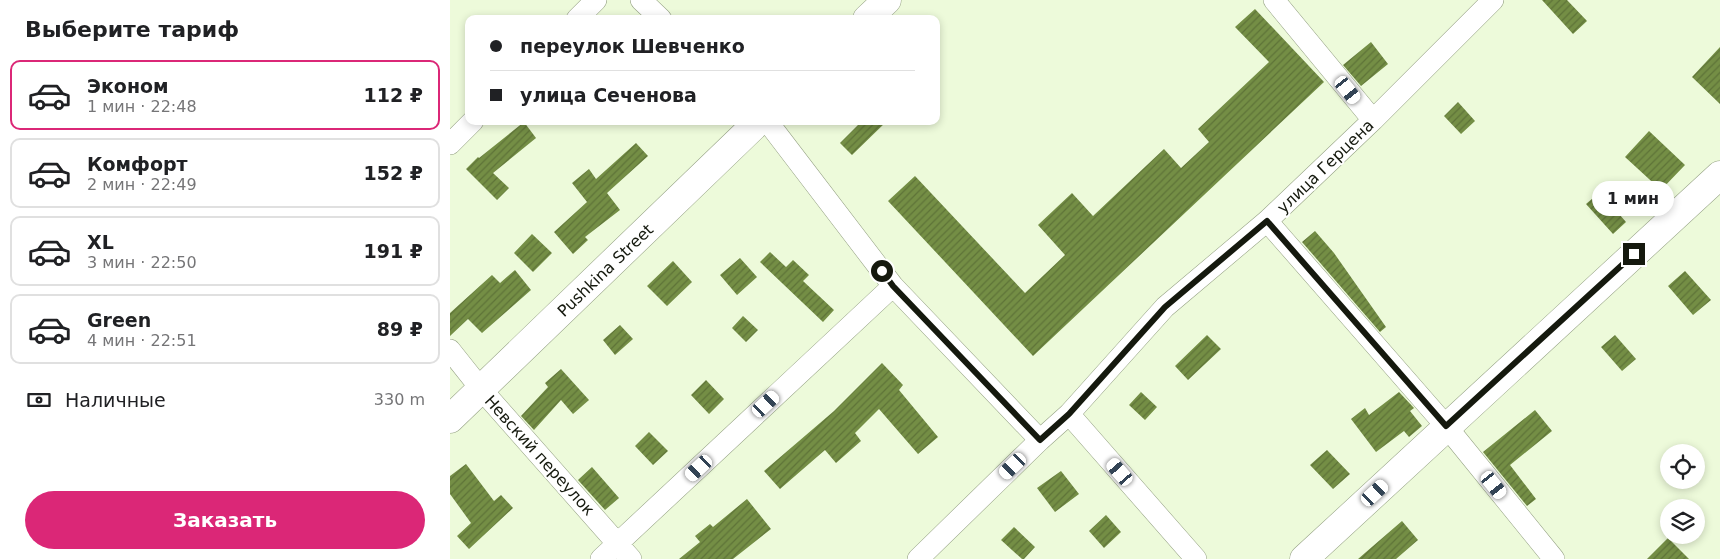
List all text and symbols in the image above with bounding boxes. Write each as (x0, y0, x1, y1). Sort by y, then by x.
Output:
text: Выберите тариф (25, 17, 239, 42)
text: переулок Шевченко (520, 35, 745, 57)
icon: car (27, 73, 72, 118)
car (1332, 74, 1363, 106)
text: Эконом (87, 75, 169, 97)
text: 112 ₽ (364, 84, 423, 106)
text: улица Сеченова (520, 84, 697, 106)
text: 1 мин · 22:48 (87, 97, 197, 116)
street label: улица Герцена (1273, 116, 1377, 217)
icon: car (27, 151, 72, 196)
text: Комфорт (87, 153, 188, 175)
text: 152 ₽ (364, 162, 423, 184)
text: 2 мин · 22:49 (87, 175, 197, 194)
callout: 1 мин (1593, 182, 1675, 216)
text: 1 мин (1607, 189, 1659, 208)
street label: Pushkina Street (554, 220, 657, 321)
icon: car (27, 229, 72, 274)
text: XL (87, 231, 114, 253)
text: 191 ₽ (364, 240, 423, 262)
route end (1623, 243, 1645, 265)
text: 3 мин · 22:50 (87, 253, 197, 272)
route start (871, 260, 893, 282)
icon: car (27, 307, 72, 352)
text: Green (87, 309, 151, 331)
text: 89 ₽ (377, 318, 423, 340)
text: 4 мин · 22:51 (87, 331, 197, 350)
icon: cash (25, 386, 53, 414)
car (749, 388, 782, 420)
text: Наличные (65, 389, 166, 411)
text: 330 m (374, 390, 425, 409)
street label: Невский переулок (481, 391, 599, 520)
map controls (1660, 444, 1705, 544)
button: locate (1660, 444, 1705, 489)
car (996, 450, 1029, 482)
car (682, 452, 715, 484)
car (1104, 456, 1135, 488)
car (1478, 469, 1509, 501)
car (1358, 477, 1391, 509)
button: Заказать (25, 491, 425, 549)
button: layers (1660, 499, 1705, 544)

